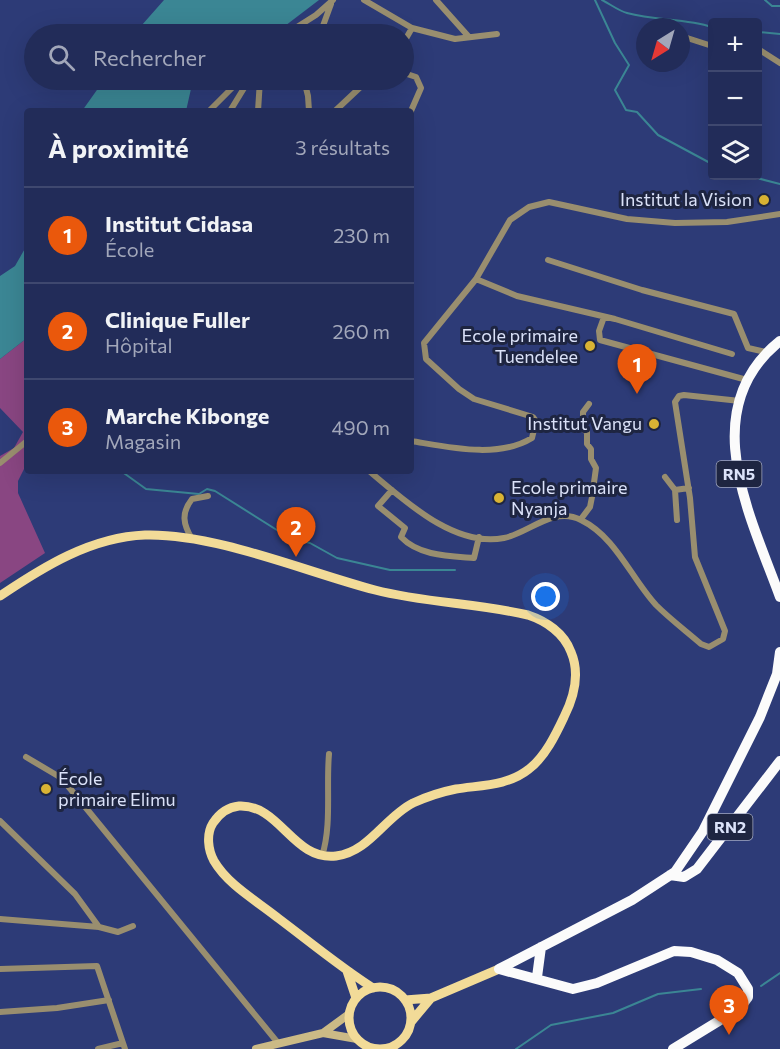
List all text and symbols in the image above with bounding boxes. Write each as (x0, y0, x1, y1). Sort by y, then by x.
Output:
north arrow (636, 18, 690, 72)
map controls (708, 18, 762, 180)
button: + (708, 18, 762, 72)
search box (24, 24, 414, 90)
icon: search (45, 41, 78, 74)
text: Rechercher (93, 44, 206, 71)
button: − (708, 72, 762, 126)
button: layers (708, 126, 762, 180)
text: À proximité (48, 132, 189, 163)
text: 3 résultats (295, 135, 390, 159)
place label: Institut la Vision (620, 188, 752, 210)
marker: Institut la Vision (757, 193, 771, 207)
text: Institut Cidasa (105, 210, 253, 237)
text: 1 (63, 223, 72, 247)
text: 230 m (333, 223, 390, 247)
text: École (105, 237, 154, 261)
text: Clinique Fuller (105, 306, 250, 333)
text: 2 (62, 319, 73, 343)
text: 260 m (332, 319, 390, 343)
place label: Ecole primaire Tuendelee (462, 324, 578, 367)
text: Hôpital (105, 333, 173, 357)
marker: Ecole primaire Tuendelee (583, 339, 597, 353)
pin: 1 (618, 344, 656, 394)
text: Marche Kibonge (105, 402, 269, 429)
place label: Institut Vangu (527, 412, 642, 434)
text: 3 (62, 415, 73, 439)
text: 490 m (332, 415, 390, 439)
marker: Institut Vangu (647, 417, 661, 431)
text: Magasin (105, 429, 181, 453)
road number: RN5 (716, 461, 762, 487)
place label: Ecole primaire Nyanja (511, 476, 627, 519)
marker: Ecole primaire Nyanja (492, 491, 506, 505)
pin: 2 (276, 508, 316, 557)
your location (531, 582, 560, 611)
place label: École primaire Elimu (58, 767, 176, 810)
marker: École primaire Elimu (39, 782, 53, 796)
road number: RN2 (708, 814, 752, 840)
pin: 3 (710, 986, 748, 1035)

